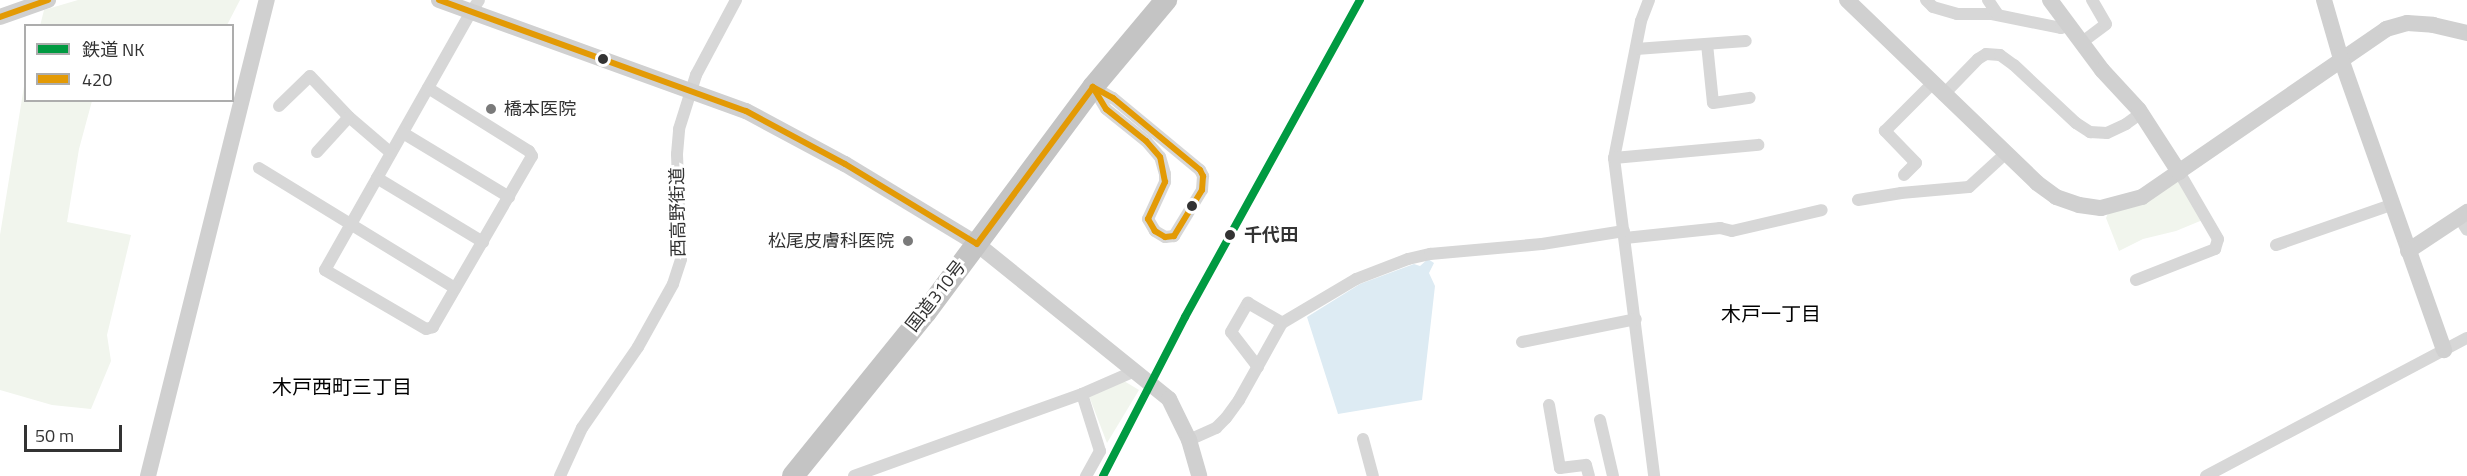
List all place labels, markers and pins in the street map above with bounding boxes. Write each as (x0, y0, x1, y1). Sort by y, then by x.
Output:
unlabelled marker (597, 53, 609, 65)
place label: 橋本医院 (504, 98, 576, 120)
marker: 橋本医院 (482, 100, 500, 118)
unlabelled marker (1186, 200, 1198, 212)
place label: 千代田 (1244, 224, 1298, 246)
marker: 千代田 (1221, 226, 1239, 244)
place label: 松尾皮膚科医院 (768, 230, 894, 252)
marker: 松尾皮膚科医院 (899, 232, 917, 250)

